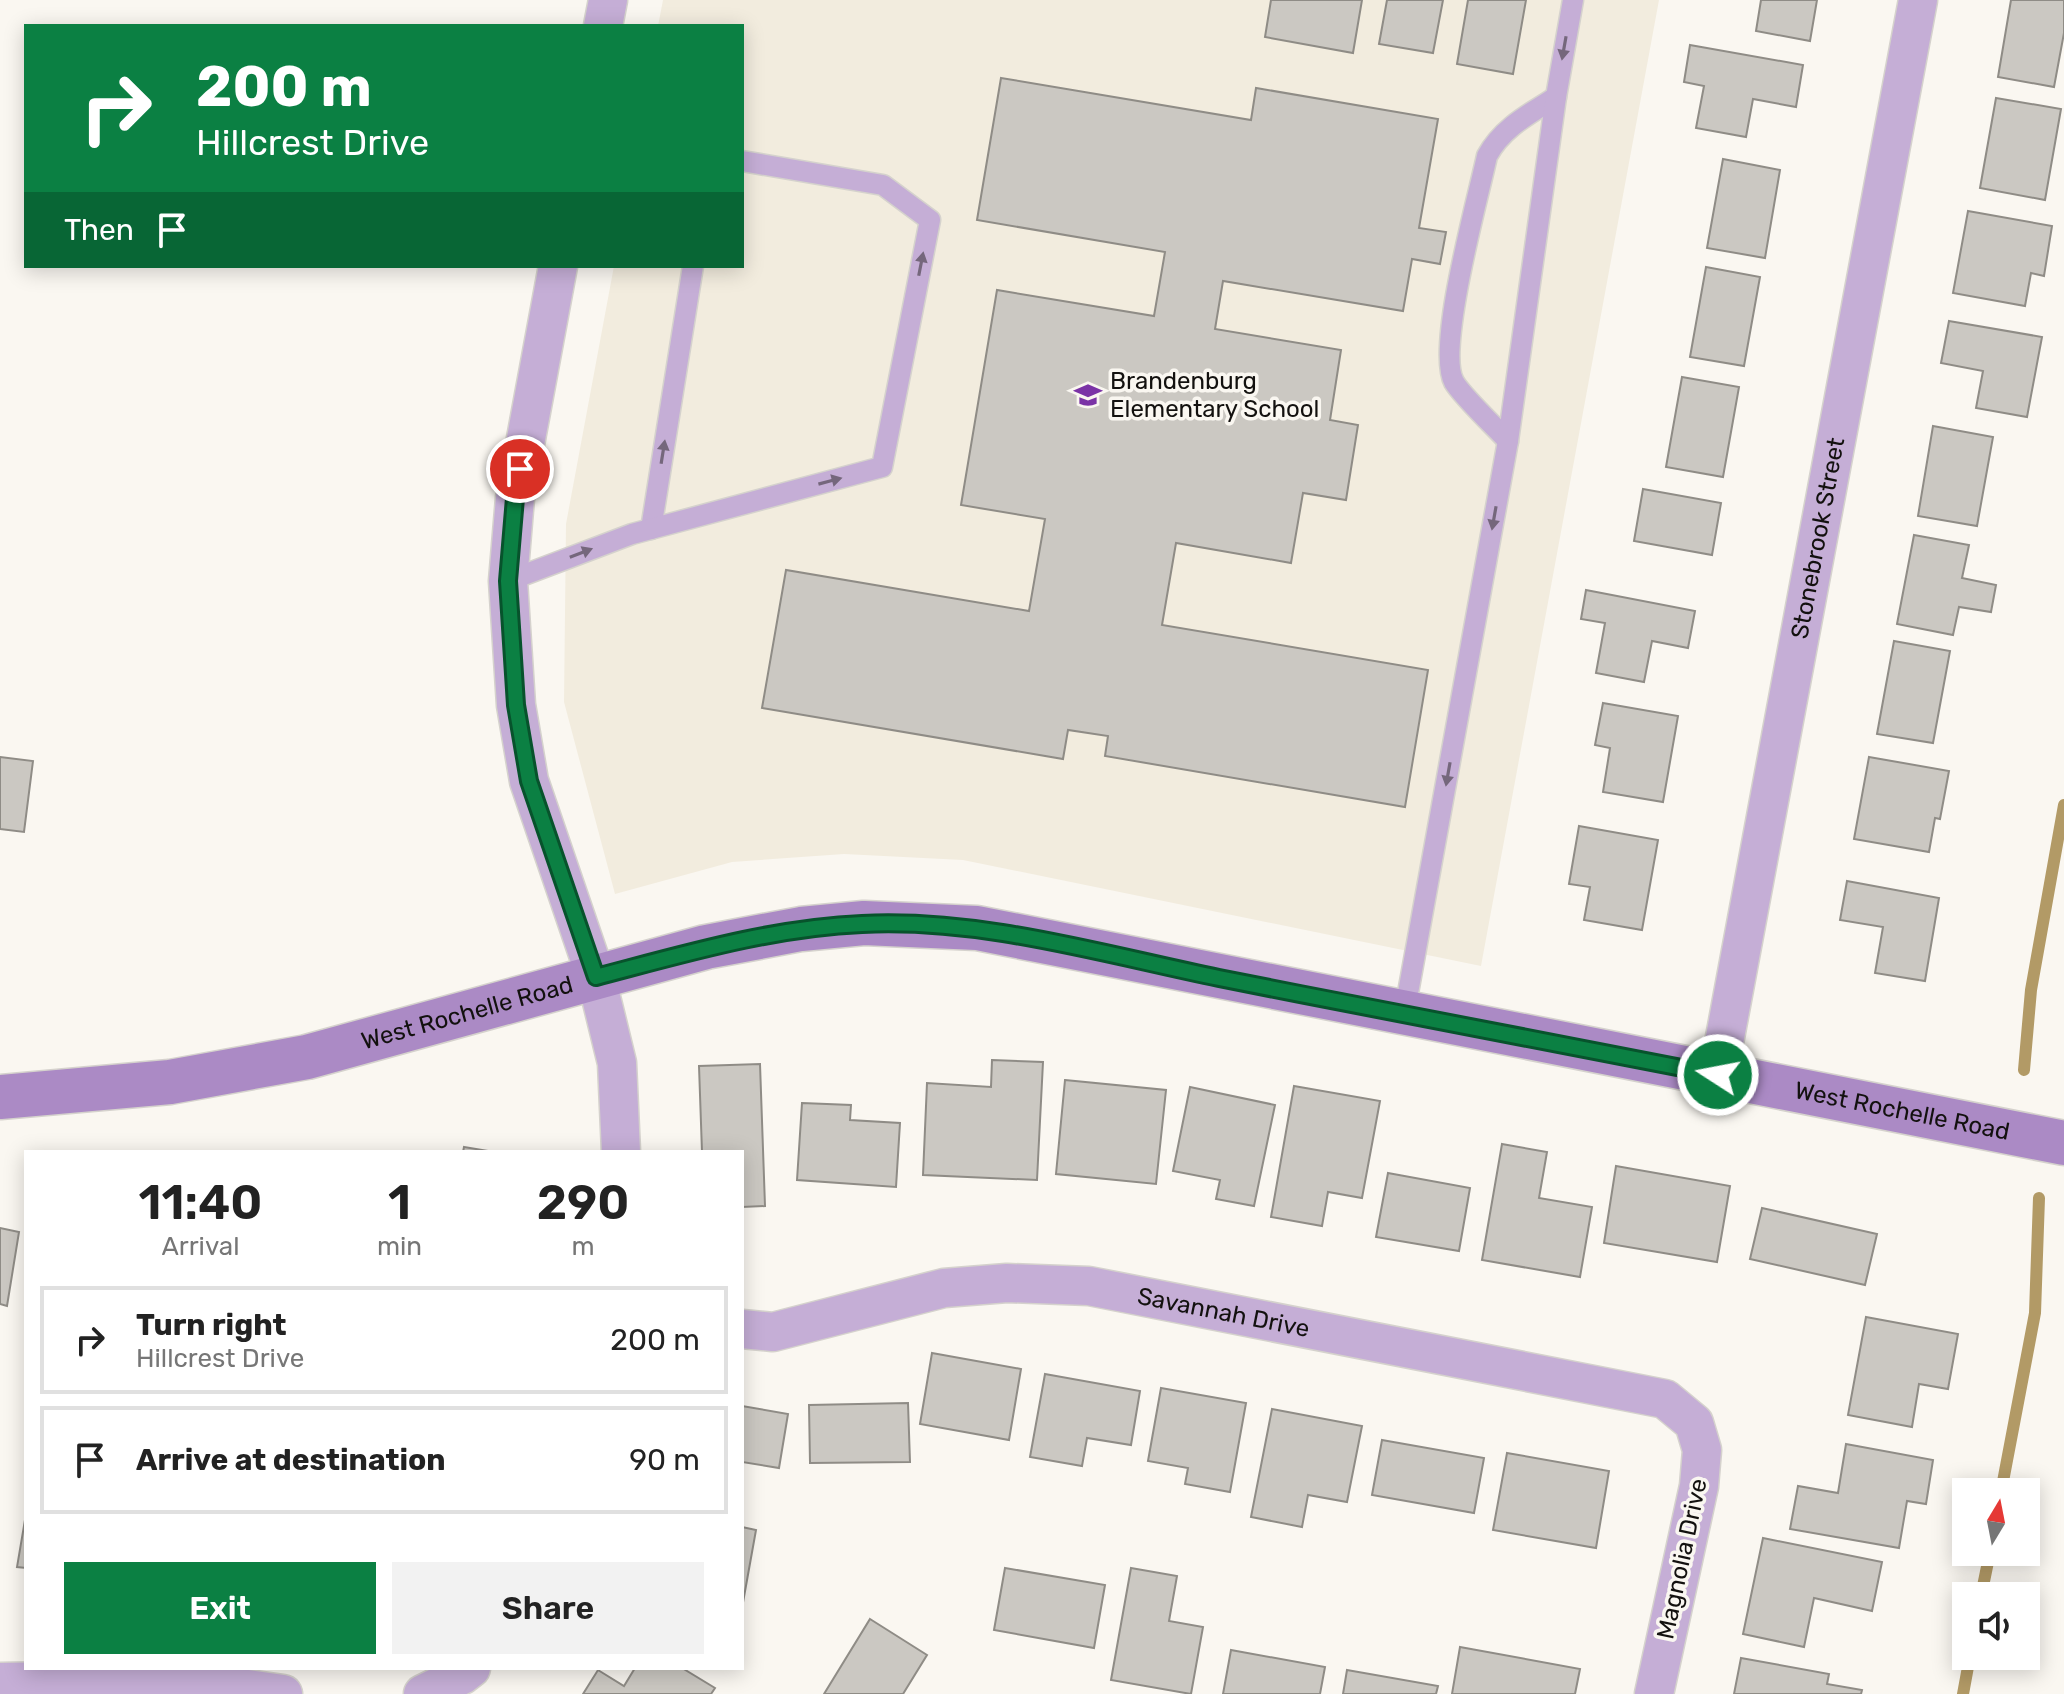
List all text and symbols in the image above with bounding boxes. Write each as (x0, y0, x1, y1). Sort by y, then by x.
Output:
one-way arrow (1558, 36, 1570, 61)
text: 200 m (196, 54, 372, 120)
icon: right (64, 56, 168, 160)
text: Hillcrest Drive (196, 121, 429, 164)
icon: arrive (150, 208, 194, 252)
text: Then (64, 212, 134, 248)
one-way arrow (915, 252, 928, 277)
place label: Brandenburg Elementary School (1110, 367, 1319, 423)
school or university icon: Brandenburg Elementary School (1073, 380, 1103, 410)
pin (486, 435, 554, 503)
street label: Stonebrook Street (1785, 435, 1850, 641)
one-way arrow (657, 439, 670, 464)
icon: arrive (498, 447, 542, 491)
one-way arrow (818, 474, 843, 486)
one-way arrow (1488, 506, 1500, 531)
one-way arrow (569, 546, 593, 559)
one-way arrow (1441, 762, 1453, 787)
street label: West Rochelle Road (358, 970, 576, 1055)
position arrow (1676, 1033, 1760, 1117)
street label: West Rochelle Road (1792, 1076, 2012, 1146)
text: 11:40 (139, 1174, 262, 1231)
text: 1 (388, 1174, 411, 1231)
text: 290 (537, 1174, 629, 1231)
text: Arrival (161, 1231, 239, 1262)
text: min (377, 1231, 422, 1262)
text: m (571, 1231, 595, 1262)
street label: Savannah Drive (1135, 1282, 1312, 1343)
text: Turn right (136, 1307, 287, 1343)
icon: right (68, 1318, 112, 1362)
text: 200 m (610, 1322, 700, 1358)
text: Hillcrest Drive (136, 1343, 304, 1374)
icon: arrive (68, 1438, 112, 1482)
text: Arrive at destination (136, 1442, 446, 1478)
text: 90 m (629, 1442, 700, 1478)
street label: Magnolia Drive (1651, 1476, 1713, 1642)
north arrow (1952, 1478, 2040, 1566)
map controls (1952, 1478, 2040, 1670)
button: Exit (64, 1562, 376, 1654)
button: Share (392, 1562, 704, 1654)
button: sound (1952, 1582, 2040, 1670)

